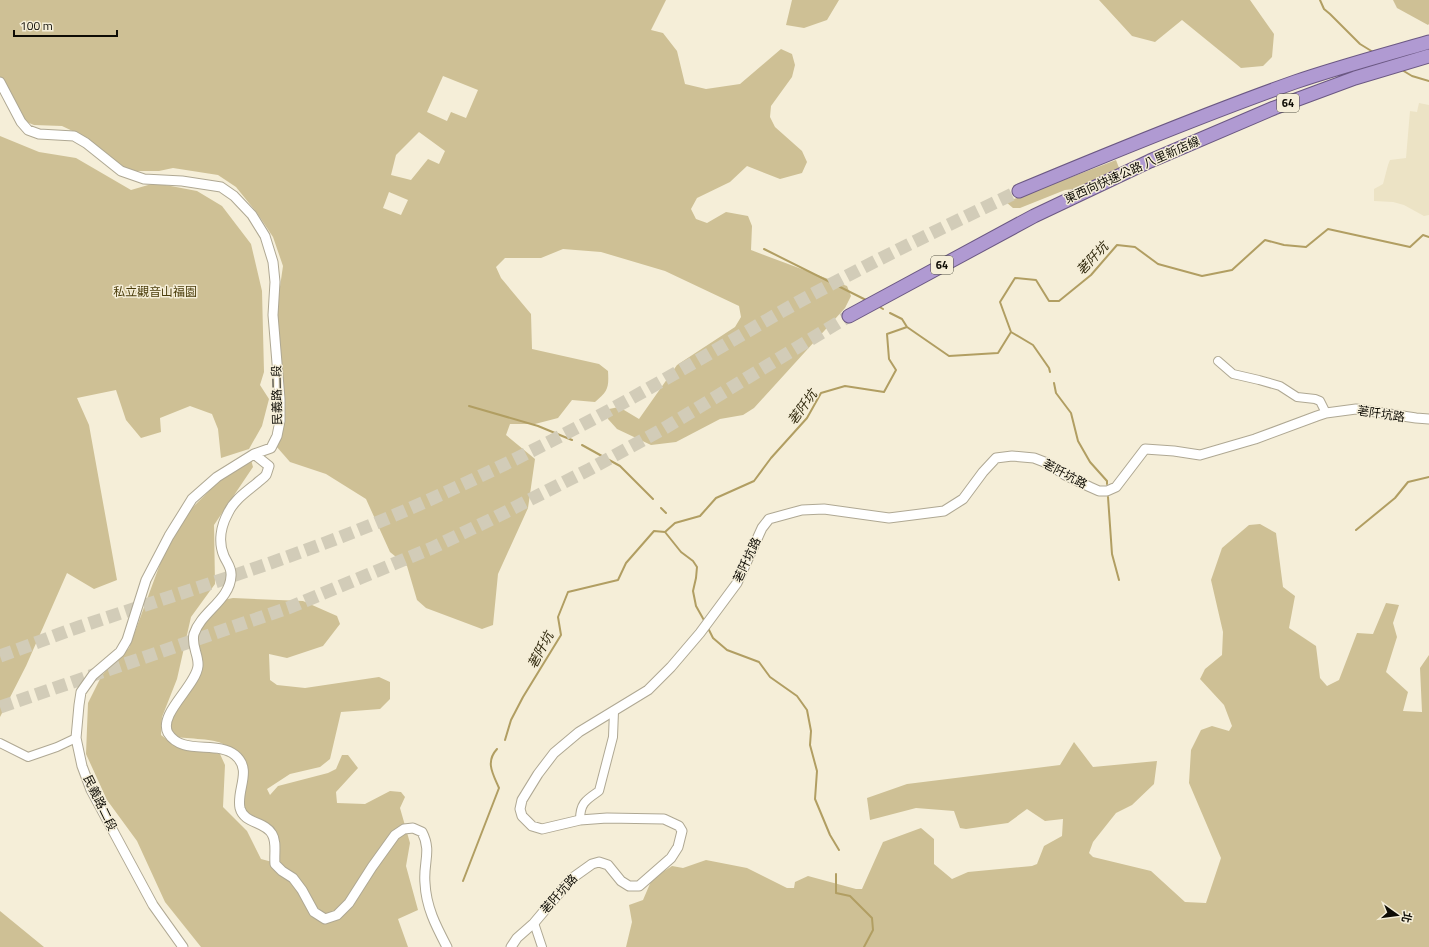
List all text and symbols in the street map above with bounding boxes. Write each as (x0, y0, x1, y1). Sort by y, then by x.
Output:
scale bar (14, 12, 117, 38)
text: 100 m (20, 16, 53, 35)
road number: 64 (1277, 94, 1299, 112)
street label: 東西向快速公路 八里新店線 (1061, 131, 1203, 208)
water label: 荖阡坑 (1071, 235, 1114, 279)
road number: 64 (931, 256, 953, 274)
park label: 私立觀音山福園 (113, 282, 197, 301)
street label: 民義路二段 (266, 365, 287, 425)
water label: 荖阡坑 (782, 384, 823, 429)
street label: 荖阡坑路 (1356, 401, 1406, 426)
street label: 荖阡坑路 (1040, 454, 1091, 493)
street label: 荖阡坑路 (728, 534, 765, 586)
water label: 荖阡坑 (522, 626, 559, 672)
street label: 民義路二段 (79, 772, 122, 834)
street label: 荖阡坑路 (536, 869, 582, 918)
north arrow (1377, 895, 1417, 935)
text: 北 (1398, 910, 1416, 925)

